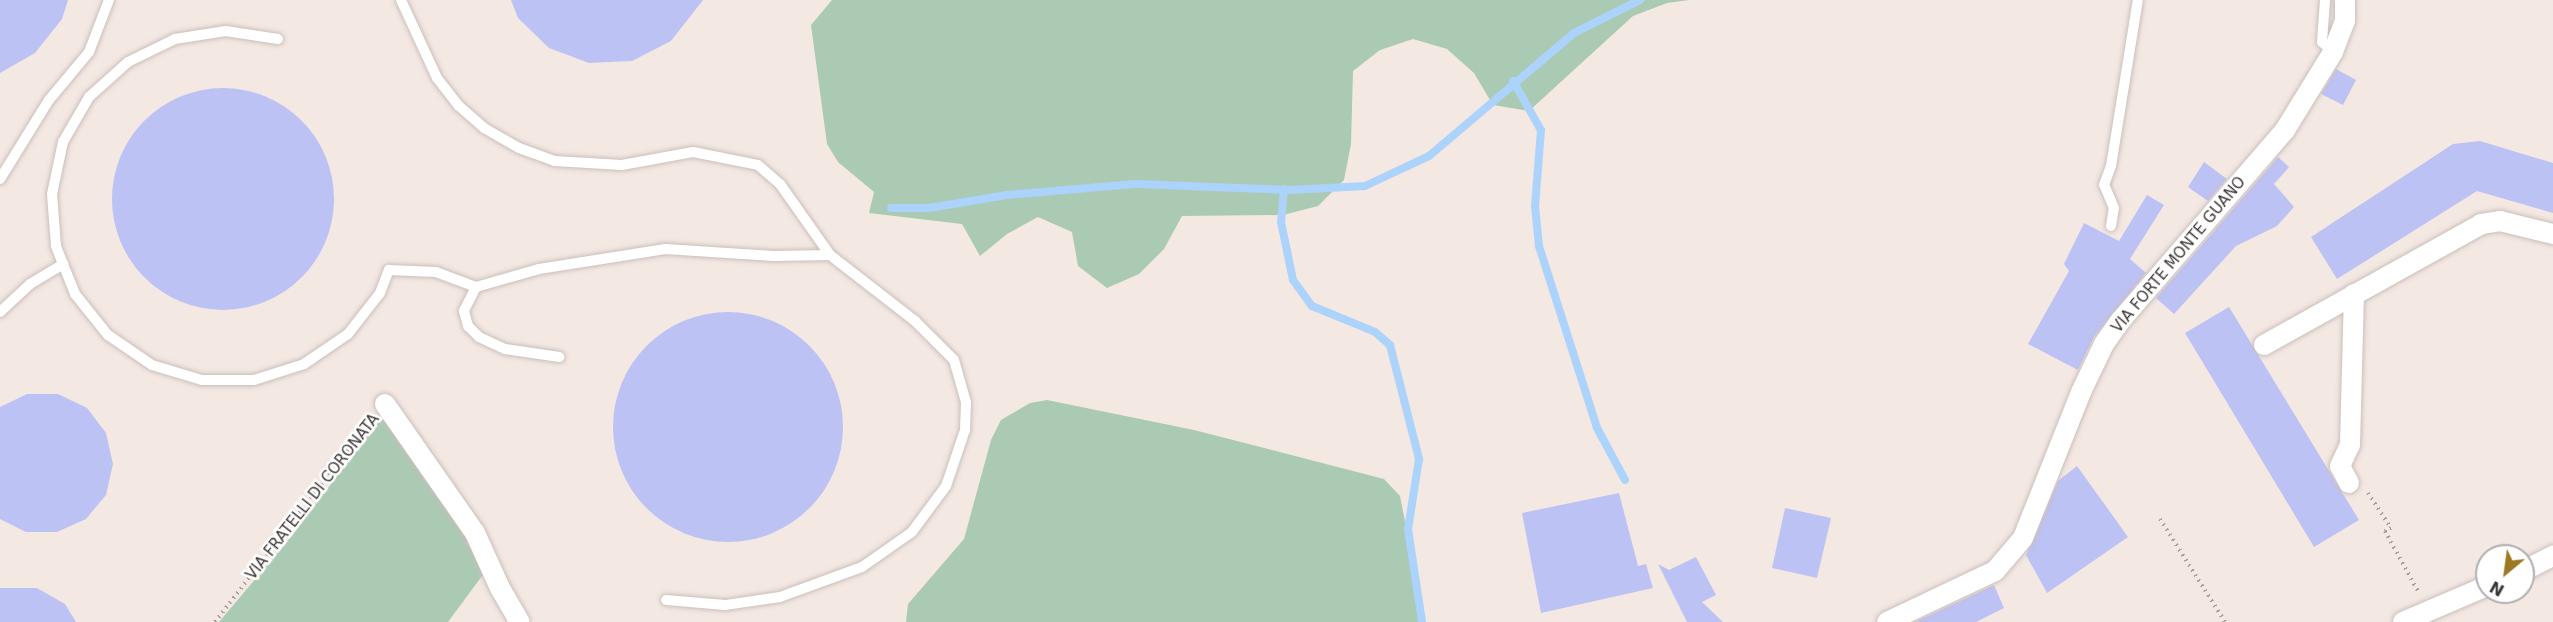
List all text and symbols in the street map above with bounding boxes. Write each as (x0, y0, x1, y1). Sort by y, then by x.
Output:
street label: VIA FORTE MONTE GUANO (2108, 173, 2250, 337)
street label: VIA FRATELLI DI CORONATA (243, 410, 383, 584)
north arrow (2475, 544, 2535, 604)
text: N (2487, 577, 2507, 600)

